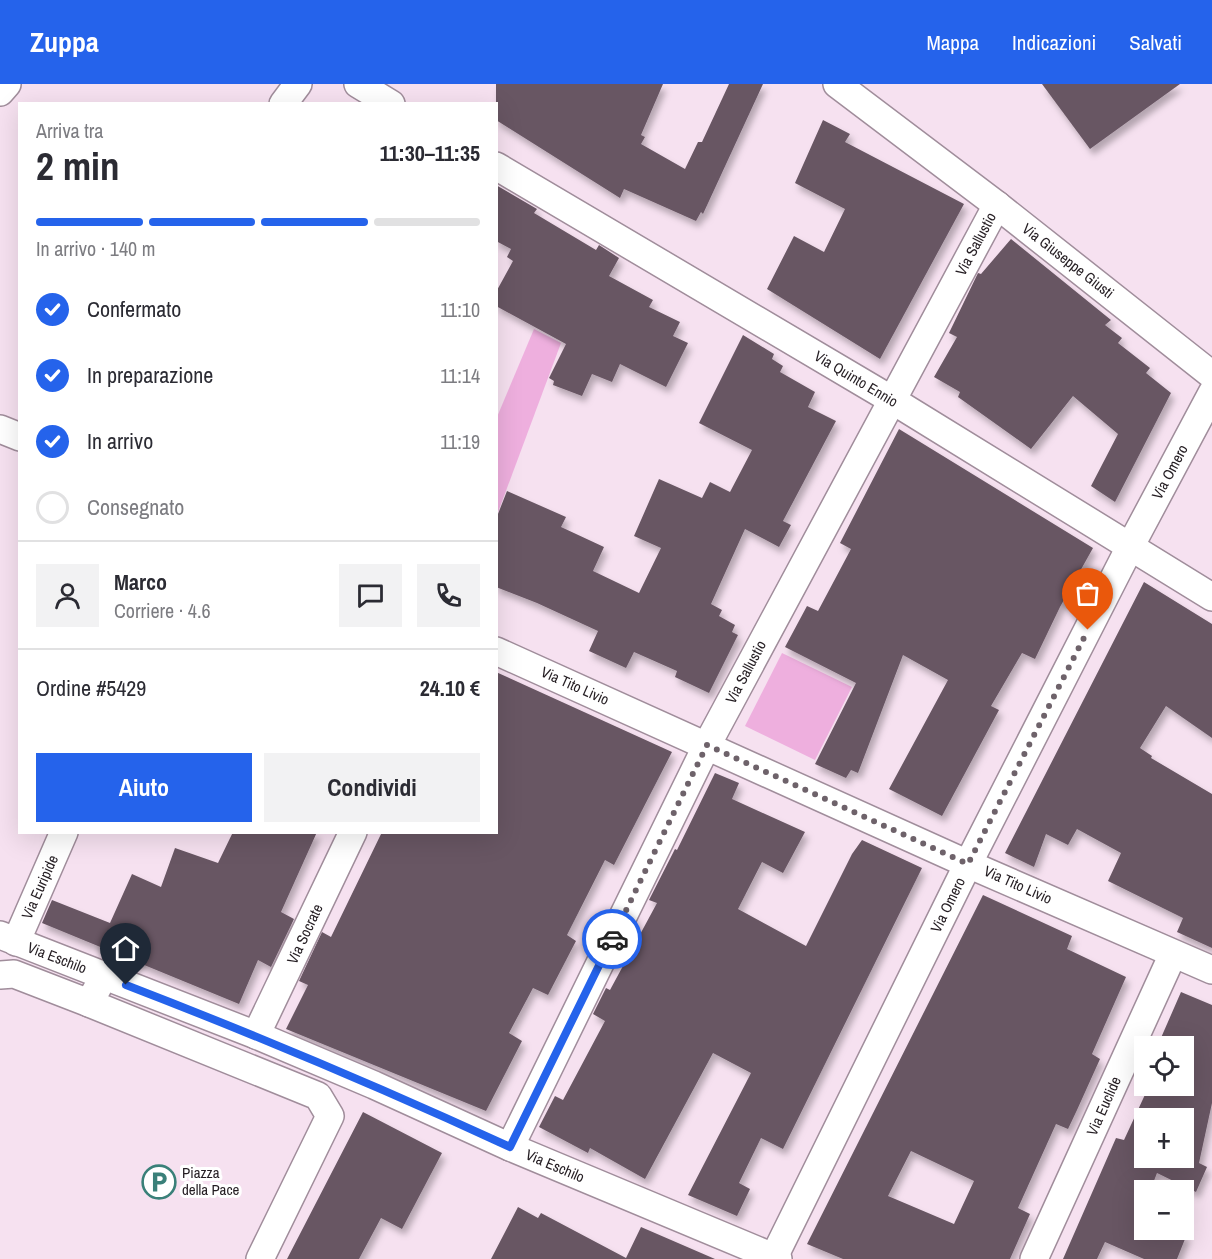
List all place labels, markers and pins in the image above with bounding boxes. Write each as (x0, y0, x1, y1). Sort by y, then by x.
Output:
pin (1062, 568, 1113, 630)
pin (100, 923, 151, 985)
place label: Piazza della Pace (182, 1162, 240, 1200)
parking icon: Piazza della Pace (141, 1164, 177, 1200)

